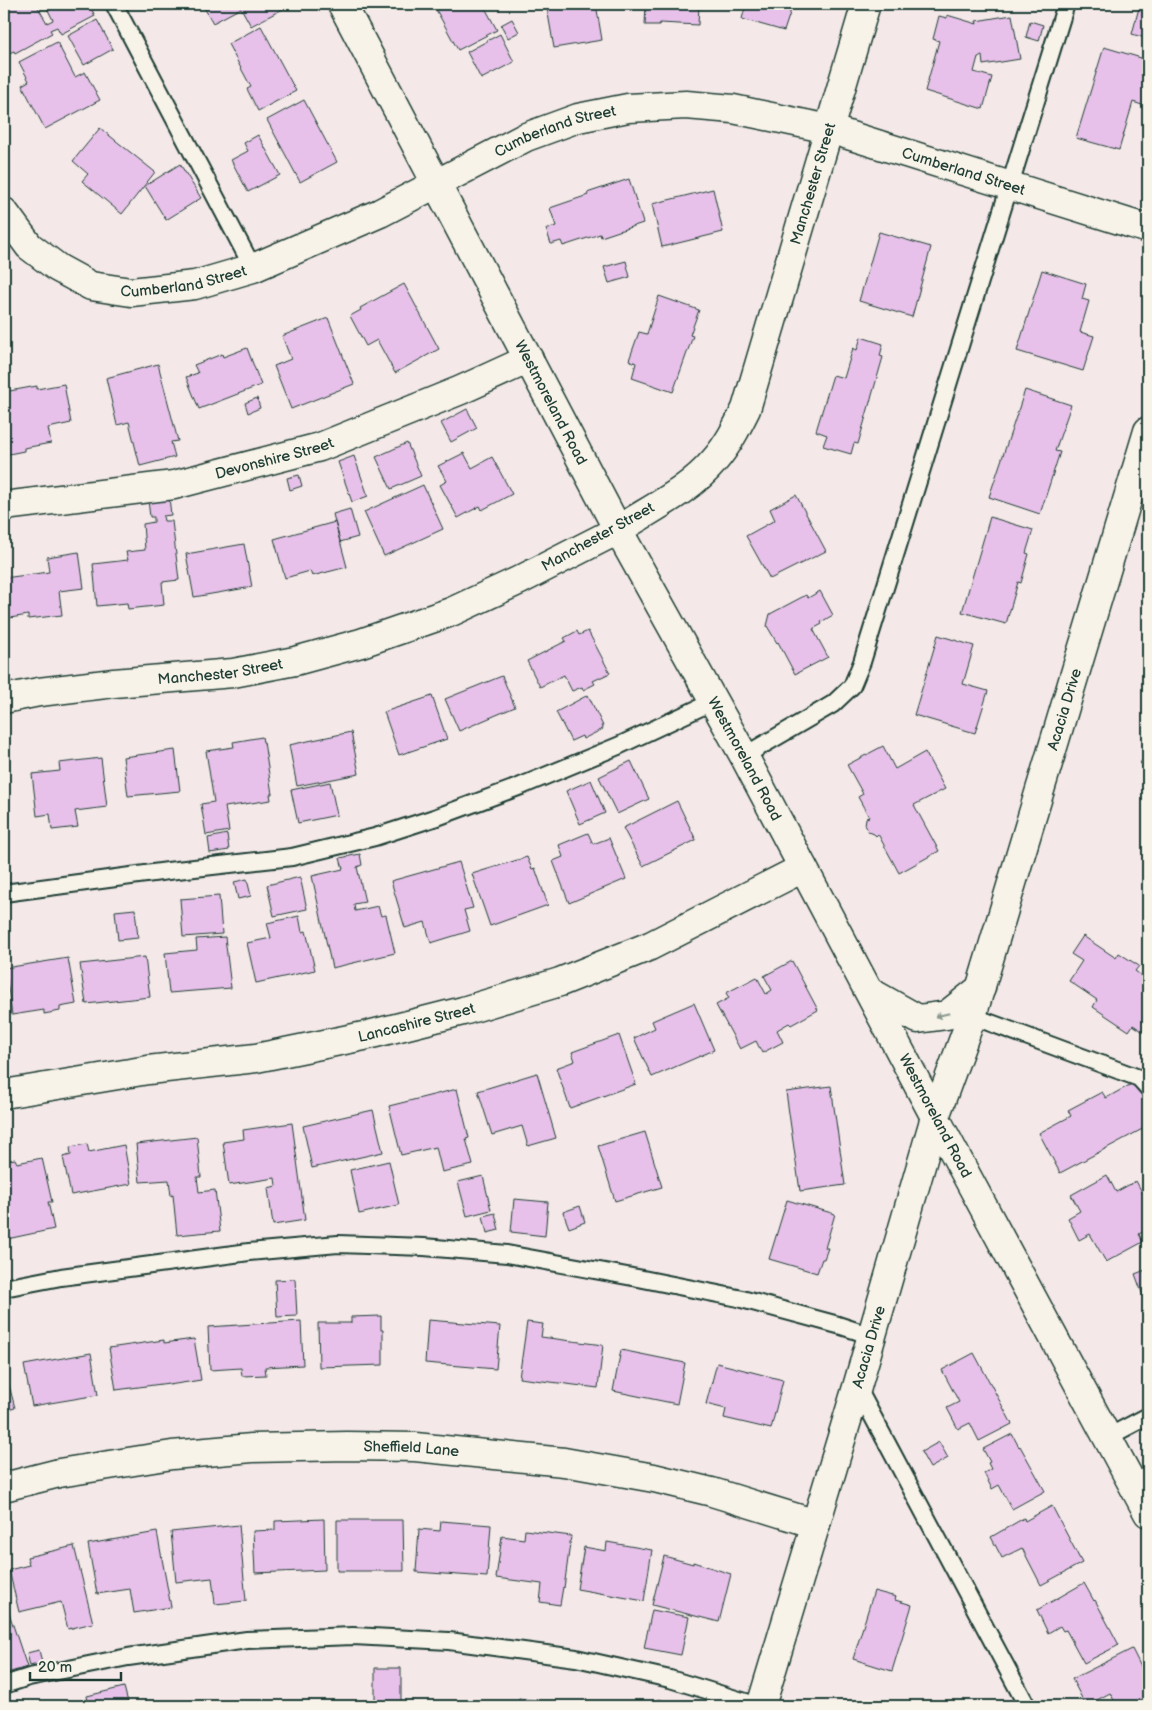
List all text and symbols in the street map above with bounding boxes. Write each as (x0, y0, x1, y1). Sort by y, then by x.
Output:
street label: Cumberland Street (491, 101, 618, 161)
street label: Manchester Street (786, 120, 840, 247)
street label: Cumberland Street (899, 143, 1028, 199)
street label: Cumberland Street (119, 261, 249, 301)
street label: Westmoreland Road (511, 337, 592, 468)
street label: Devonshire Street (213, 433, 337, 483)
street label: Manchester Street (538, 498, 658, 576)
street label: Manchester Street (157, 654, 285, 689)
street label: Acacia Drive (1043, 666, 1086, 753)
street label: Westmoreland Road (703, 694, 786, 824)
street label: Lancashire Street (356, 998, 478, 1046)
one-way arrow (934, 1011, 949, 1019)
street label: Westmoreland Road (894, 1051, 976, 1181)
street label: Acacia Drive (848, 1303, 890, 1390)
street label: Sheffield Lane (363, 1437, 460, 1461)
scale bar (30, 1650, 121, 1682)
text: 20 m (38, 1658, 72, 1677)

